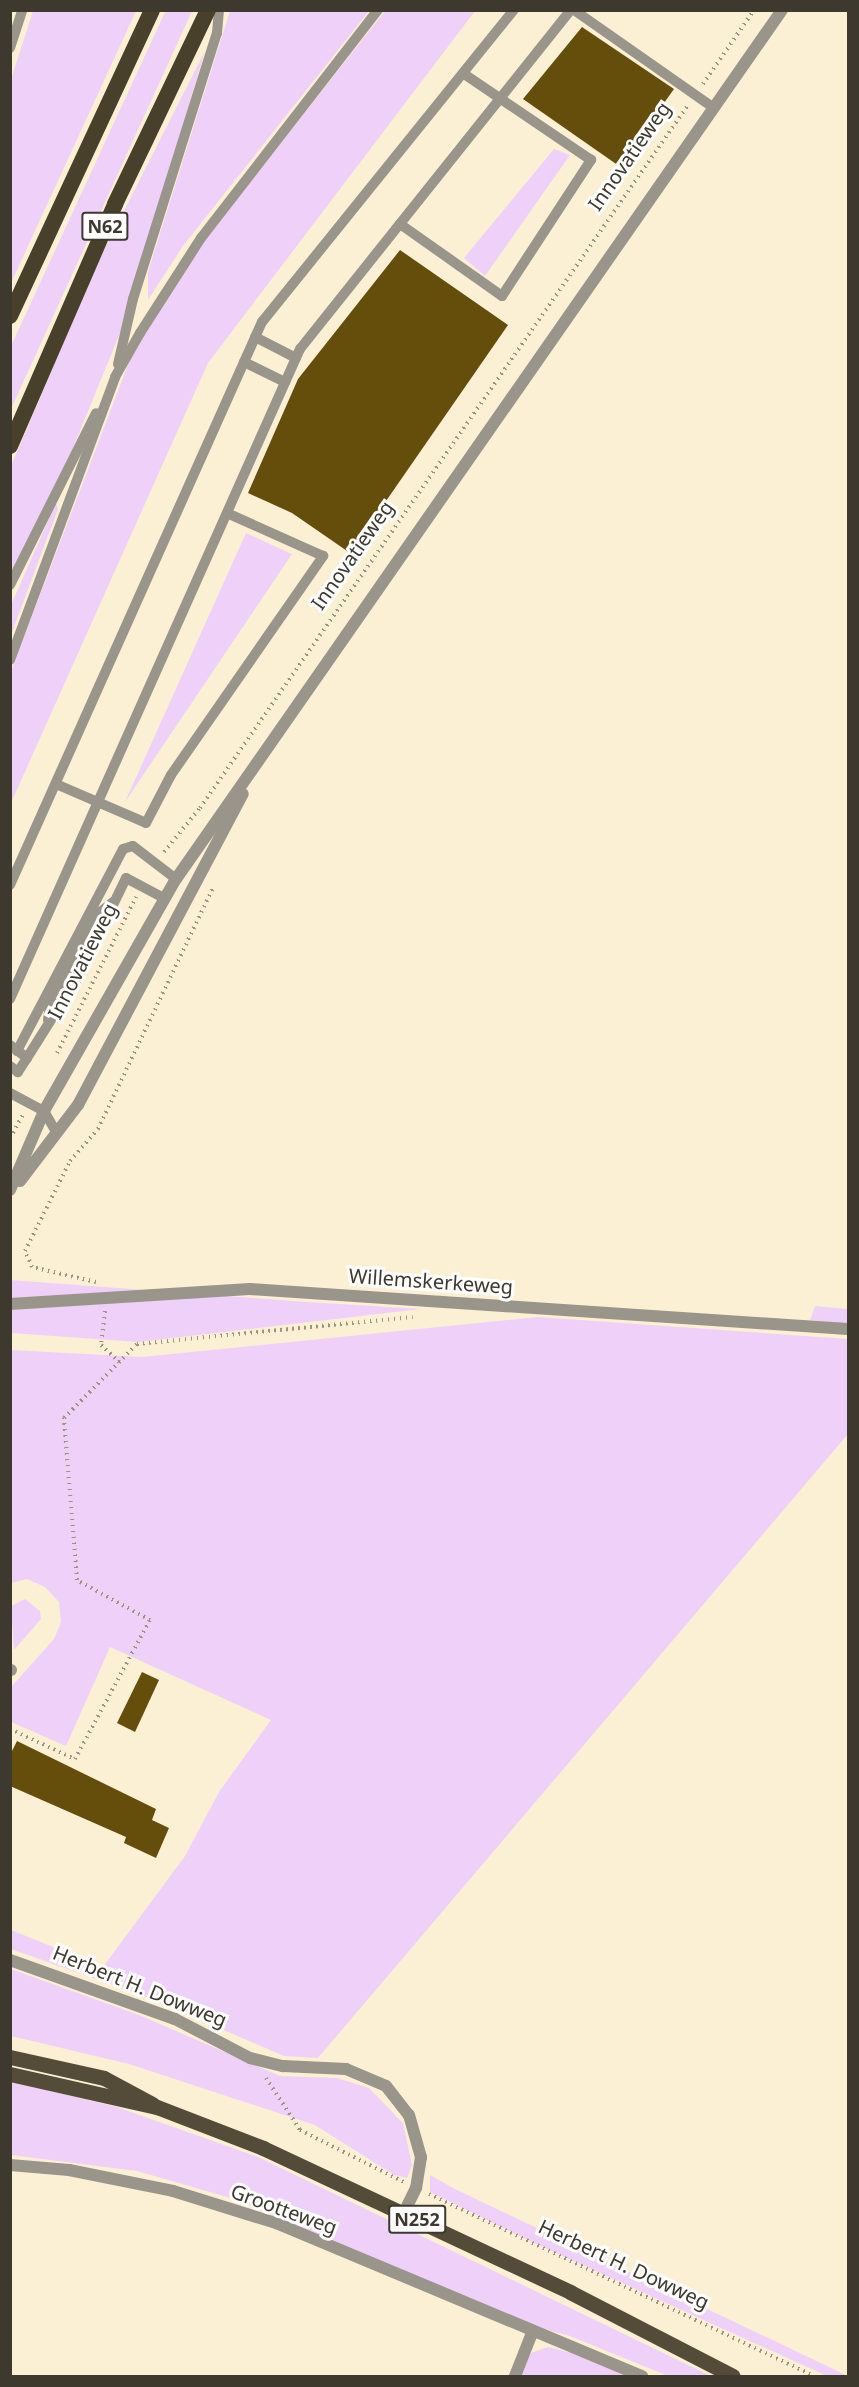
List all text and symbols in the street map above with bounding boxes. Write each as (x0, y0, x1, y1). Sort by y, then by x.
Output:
street label: Innovatieweg (583, 97, 675, 215)
road number: N62 (81, 211, 129, 241)
street label: Innovatieweg (306, 496, 398, 614)
street label: Innovatieweg (42, 899, 122, 1023)
street label: Willemskerkeweg (348, 1263, 514, 1299)
street label: Herbert H. Dowweg (50, 1940, 230, 2032)
street label: Grootteweg (228, 2179, 340, 2239)
road number: N252 (387, 2204, 447, 2234)
street label: Herbert H. Dowweg (535, 2214, 713, 2314)

